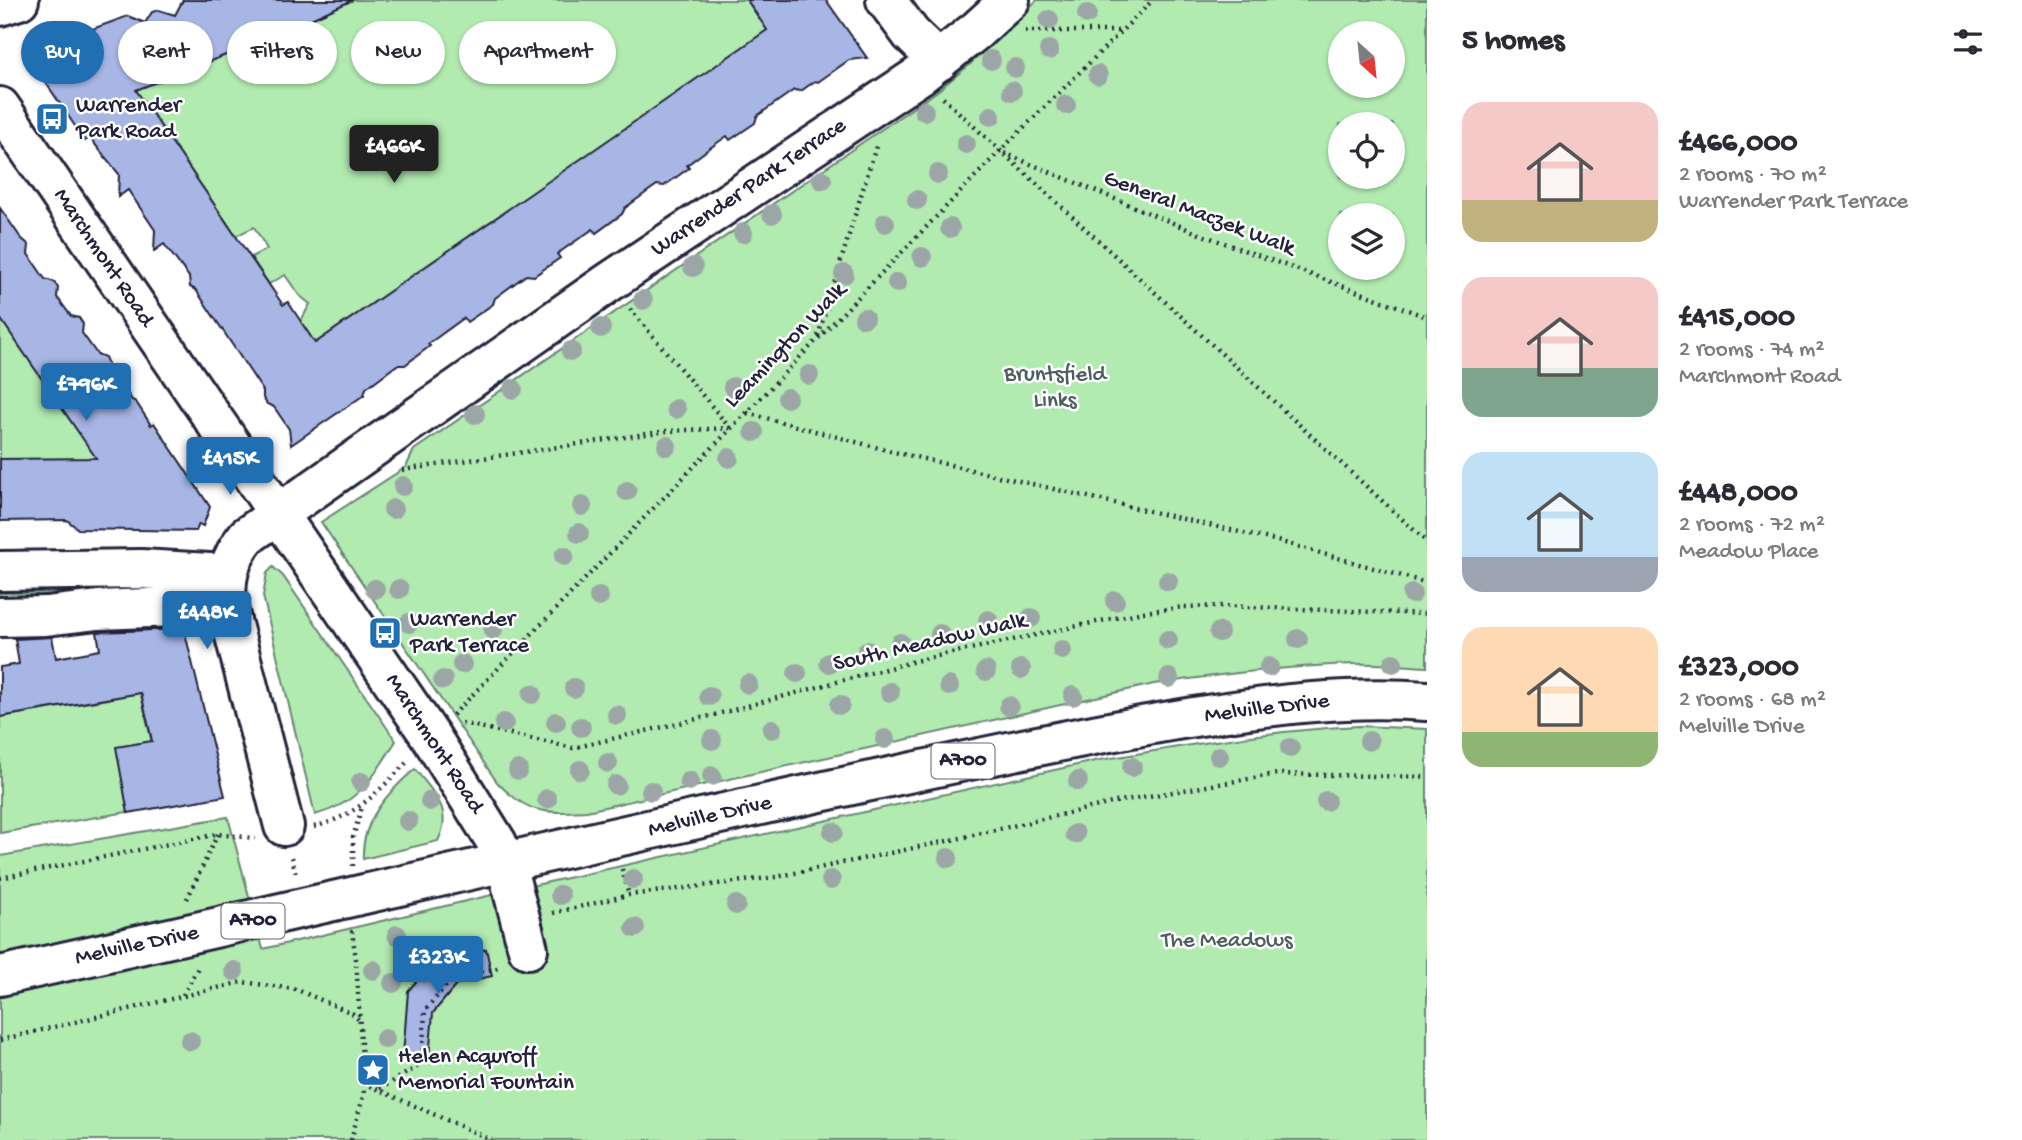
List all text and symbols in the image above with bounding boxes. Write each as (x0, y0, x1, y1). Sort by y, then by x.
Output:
chip: Buy (21, 21, 104, 84)
chip: Rent (118, 21, 213, 84)
chip: Filters (227, 21, 337, 84)
chip: New (351, 21, 445, 84)
chip: Apartment (459, 21, 616, 84)
north arrow (1328, 21, 1405, 98)
map controls (1328, 21, 1405, 280)
icon: filters (1949, 23, 1987, 61)
text: 5 homes (1462, 25, 1564, 60)
place label: Warrender Park Road (75, 93, 183, 146)
bus stop icon: Warrender Park Road (33, 100, 71, 138)
street label: Warrender Park Terrace (646, 112, 852, 263)
button: locate (1328, 112, 1405, 189)
pin: £466K (345, 125, 443, 185)
text: £466,000 (1679, 127, 1797, 162)
icon: home (1518, 130, 1602, 214)
text: £466K (365, 134, 423, 161)
text: 2 rooms · 70 m² (1679, 162, 1827, 189)
street label: General Maczek Walk (1100, 165, 1301, 264)
street label: Marchmont Road (47, 184, 160, 334)
text: Warrender Park Terrace (1679, 189, 1908, 216)
button: layers (1328, 203, 1405, 280)
street label: Leamington Walk (719, 276, 854, 414)
text: £415,000 (1679, 302, 1795, 337)
icon: home (1518, 305, 1602, 389)
text: 2 rooms · 74 m² (1679, 337, 1824, 364)
park label: Bruntsfield Links (1003, 362, 1107, 415)
pin: £796K (37, 364, 135, 423)
text: Marchmont Road (1679, 364, 1840, 391)
text: £796K (57, 372, 115, 399)
pin: £415K (181, 438, 279, 497)
text: £415K (202, 446, 258, 473)
text: £448,000 (1679, 477, 1798, 512)
icon: home (1518, 480, 1602, 564)
text: 2 rooms · 72 m² (1679, 512, 1825, 539)
text: Meadow Place (1679, 539, 1819, 566)
pin: £448K (158, 592, 256, 651)
text: £448K (178, 600, 236, 627)
place label: Warrender Park Terrace (409, 607, 530, 660)
street label: South Meadow Walk (831, 607, 1032, 678)
bus stop icon: Warrender Park Terrace (366, 614, 404, 652)
text: £323,000 (1679, 652, 1799, 687)
icon: home (1518, 655, 1602, 739)
street label: Marchmont Road (379, 669, 490, 820)
text: 2 rooms · 68 m² (1679, 687, 1826, 714)
street label: Melville Drive (1203, 688, 1332, 730)
text: Melville Drive (1679, 714, 1805, 741)
road number: A700 (932, 744, 995, 778)
street label: Melville Drive (646, 789, 775, 844)
road number: A700 (222, 904, 284, 939)
street label: Melville Drive (73, 920, 202, 972)
park label: The Meadows (1160, 928, 1293, 955)
pin: £323K (389, 936, 487, 996)
text: £323K (409, 945, 467, 972)
place label: Helen Acquroff Memorial Fountain (398, 1044, 574, 1097)
place icon: Helen Acquroff Memorial Fountain (354, 1051, 392, 1089)

